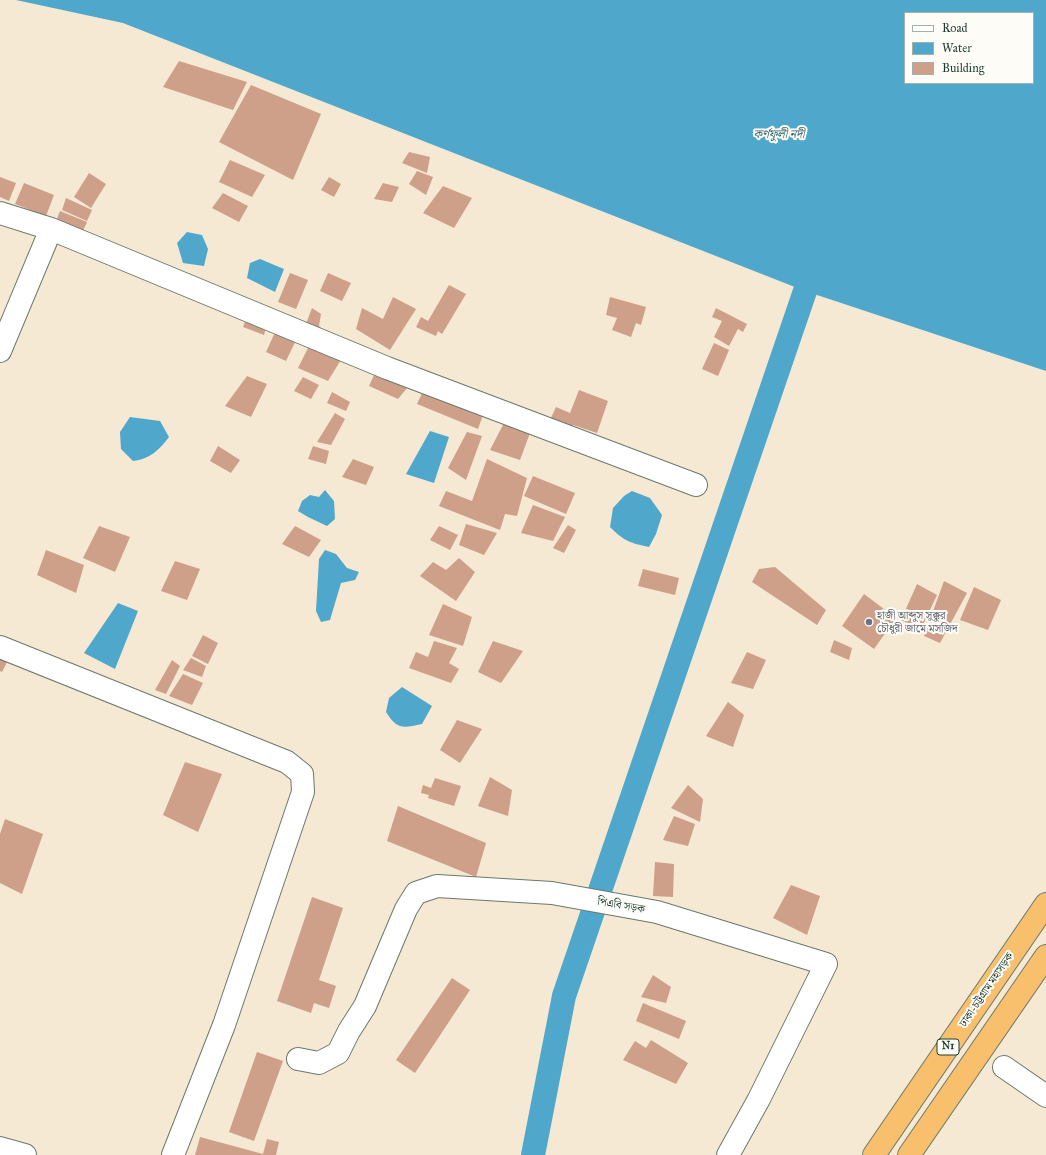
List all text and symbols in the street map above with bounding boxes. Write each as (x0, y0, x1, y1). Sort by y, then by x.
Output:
legend (904, 12, 1034, 84)
text: Road (942, 21, 968, 35)
text: Water (942, 41, 972, 55)
text: Building (942, 61, 984, 75)
water label: কর্ণফুলী নদী (754, 128, 804, 142)
place label: হাজী আব্দুস সুক্কুর চৌধুরী জামে মসজিদ (877, 609, 958, 635)
marker: হাজী আব্দুস সুক্কুর চৌধুরী জামে মসজিদ (864, 617, 874, 627)
street label: পিএবি সড়ক (596, 895, 646, 917)
street label: ঢাকা-চট্টগ্রাম মহাসড়ক (957, 950, 1017, 1030)
road number: N1 (937, 1039, 959, 1055)

